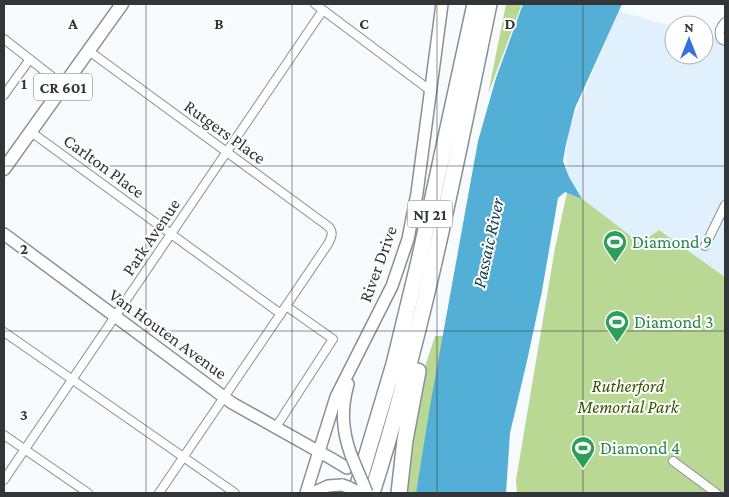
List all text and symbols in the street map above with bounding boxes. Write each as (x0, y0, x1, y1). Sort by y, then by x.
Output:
text: A (67, 15, 78, 32)
text: B (214, 15, 224, 32)
text: C (359, 15, 369, 32)
text: D (504, 15, 516, 32)
north arrow (664, 15, 714, 65)
text: N (684, 19, 694, 35)
road number: CR 601 (34, 74, 92, 100)
text: 1 (21, 75, 27, 92)
street label: Rutgers Place (180, 96, 270, 168)
street label: Carlton Place (60, 130, 148, 202)
street label: Park Avenue (118, 195, 184, 279)
water label: Passaic River (468, 195, 508, 290)
road number: NJ 21 (408, 200, 452, 228)
street label: River Drive (355, 223, 401, 305)
sports icon: Diamond 9 (602, 229, 628, 263)
place label: Diamond 9 (632, 232, 712, 252)
text: 2 (20, 240, 28, 257)
street label: Van Houten Avenue (105, 284, 231, 384)
sports icon: Diamond 3 (604, 309, 630, 343)
place label: Diamond 3 (634, 312, 714, 332)
park label: Rutherford Memorial Park (576, 376, 680, 417)
text: 3 (20, 406, 28, 423)
sports icon: Diamond 4 (570, 435, 596, 469)
place label: Diamond 4 (600, 438, 680, 458)

